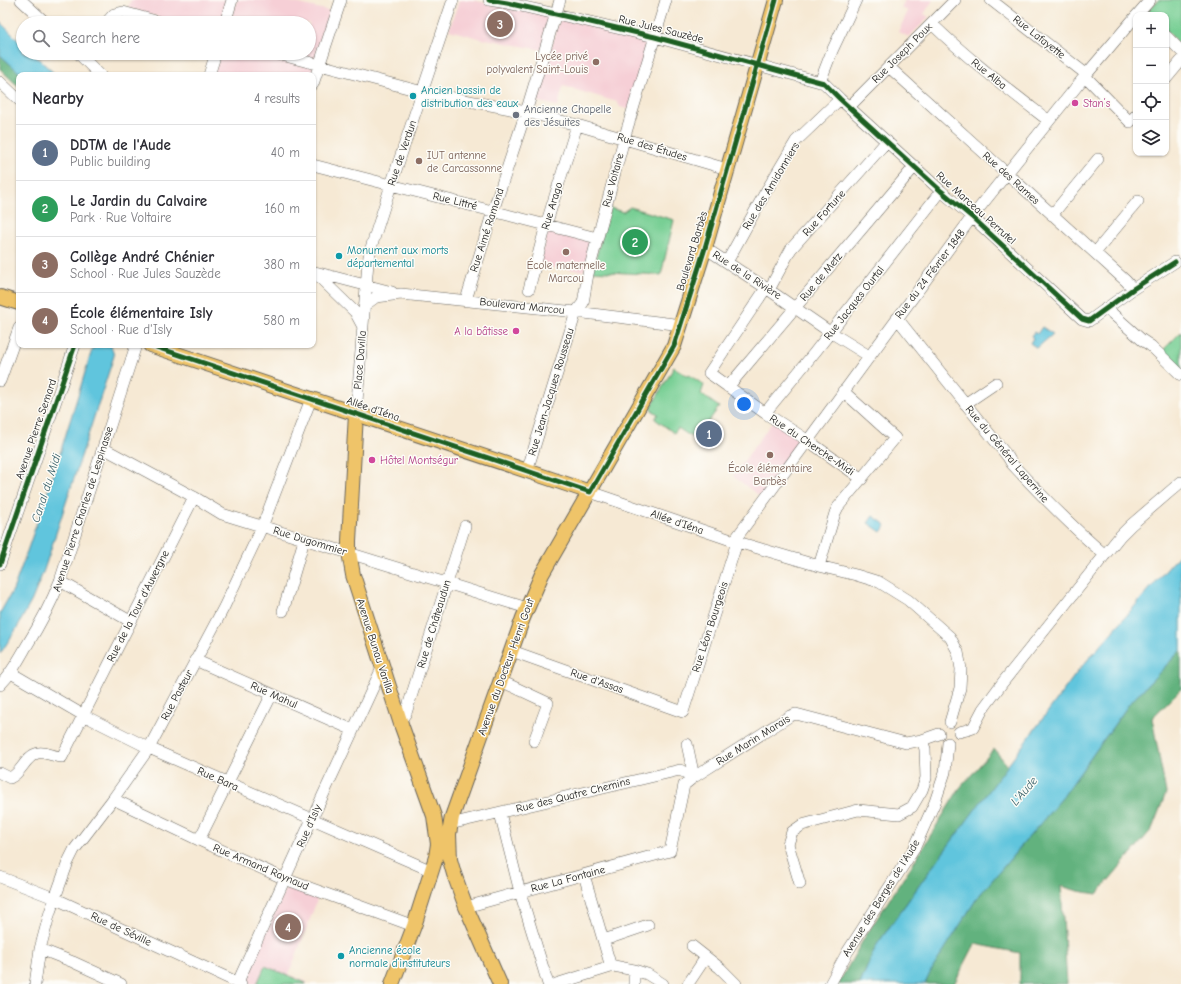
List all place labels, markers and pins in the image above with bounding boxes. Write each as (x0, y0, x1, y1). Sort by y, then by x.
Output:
pin: 3 (487, 9, 513, 39)
place label: Lycée privé polyvalent Saint-Louis (486, 50, 588, 76)
marker: Lycée privé polyvalent Saint-Louis (591, 57, 601, 67)
place label: Ancien bassin de distribution des eaux (421, 84, 519, 110)
marker: Ancien bassin de distribution des eaux (408, 91, 418, 101)
place label: Stan’s (1083, 97, 1111, 110)
marker: Stan’s (1070, 98, 1080, 108)
place label: Ancienne Chapelle des Jésuites (524, 103, 612, 129)
marker: Ancienne Chapelle des Jésuites (511, 110, 521, 120)
place label: IUT antenne de Carcassonne (427, 149, 503, 175)
marker: IUT antenne de Carcassonne (414, 156, 424, 166)
pin: 2 (622, 227, 648, 257)
place label: Monument aux morts départemental (347, 244, 449, 270)
marker: École maternelle Marcou (561, 247, 571, 257)
marker: Monument aux morts départemental (334, 251, 344, 261)
place label: École maternelle Marcou (527, 258, 606, 285)
place label: A la bâtisse (454, 325, 508, 338)
marker: A la bâtisse (511, 326, 521, 336)
pin: 1 (696, 419, 722, 449)
marker: École élémentaire Barbès (765, 450, 775, 460)
place label: Hôtel Montségur (380, 454, 459, 467)
marker: Hôtel Montségur (367, 455, 377, 465)
place label: École élémentaire Barbès (728, 461, 813, 488)
pin: 4 (275, 912, 301, 942)
place label: Ancienne école normale d’instituteurs (349, 944, 450, 970)
marker: Ancienne école normale d’instituteurs (336, 951, 346, 961)

